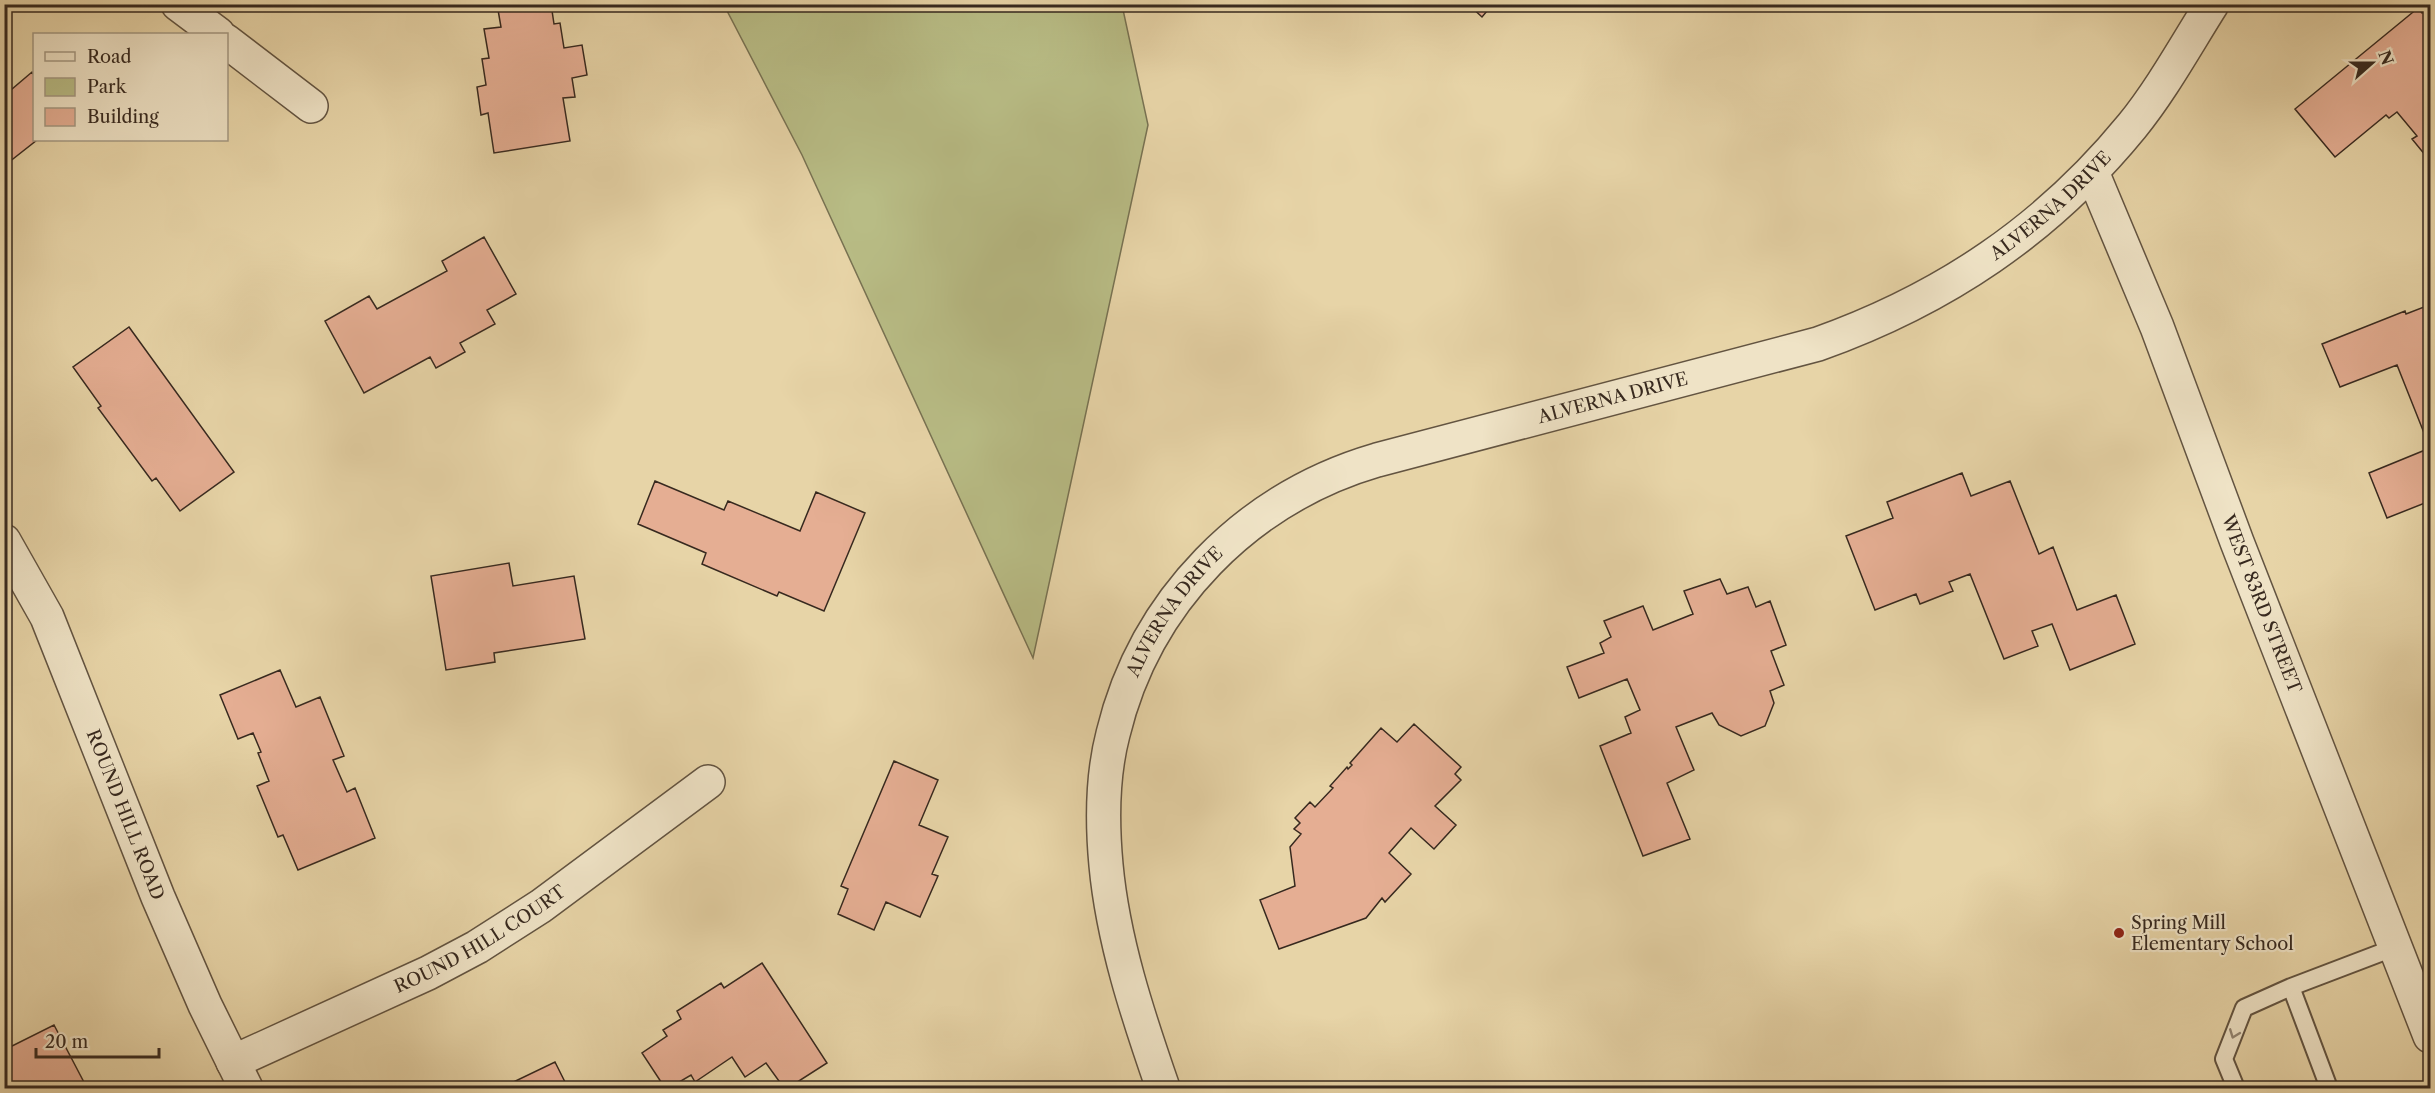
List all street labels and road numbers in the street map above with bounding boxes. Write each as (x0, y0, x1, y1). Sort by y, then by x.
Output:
street label: ALVERNA DRIVE (1985, 147, 2116, 265)
street label: ALVERNA DRIVE (1535, 368, 1690, 428)
street label: WEST 83RD STREET (2216, 511, 2306, 697)
street label: ALVERNA DRIVE (1122, 542, 1227, 681)
street label: ROUND HILL ROAD (82, 726, 169, 903)
street label: ROUND HILL COURT (391, 880, 570, 998)

